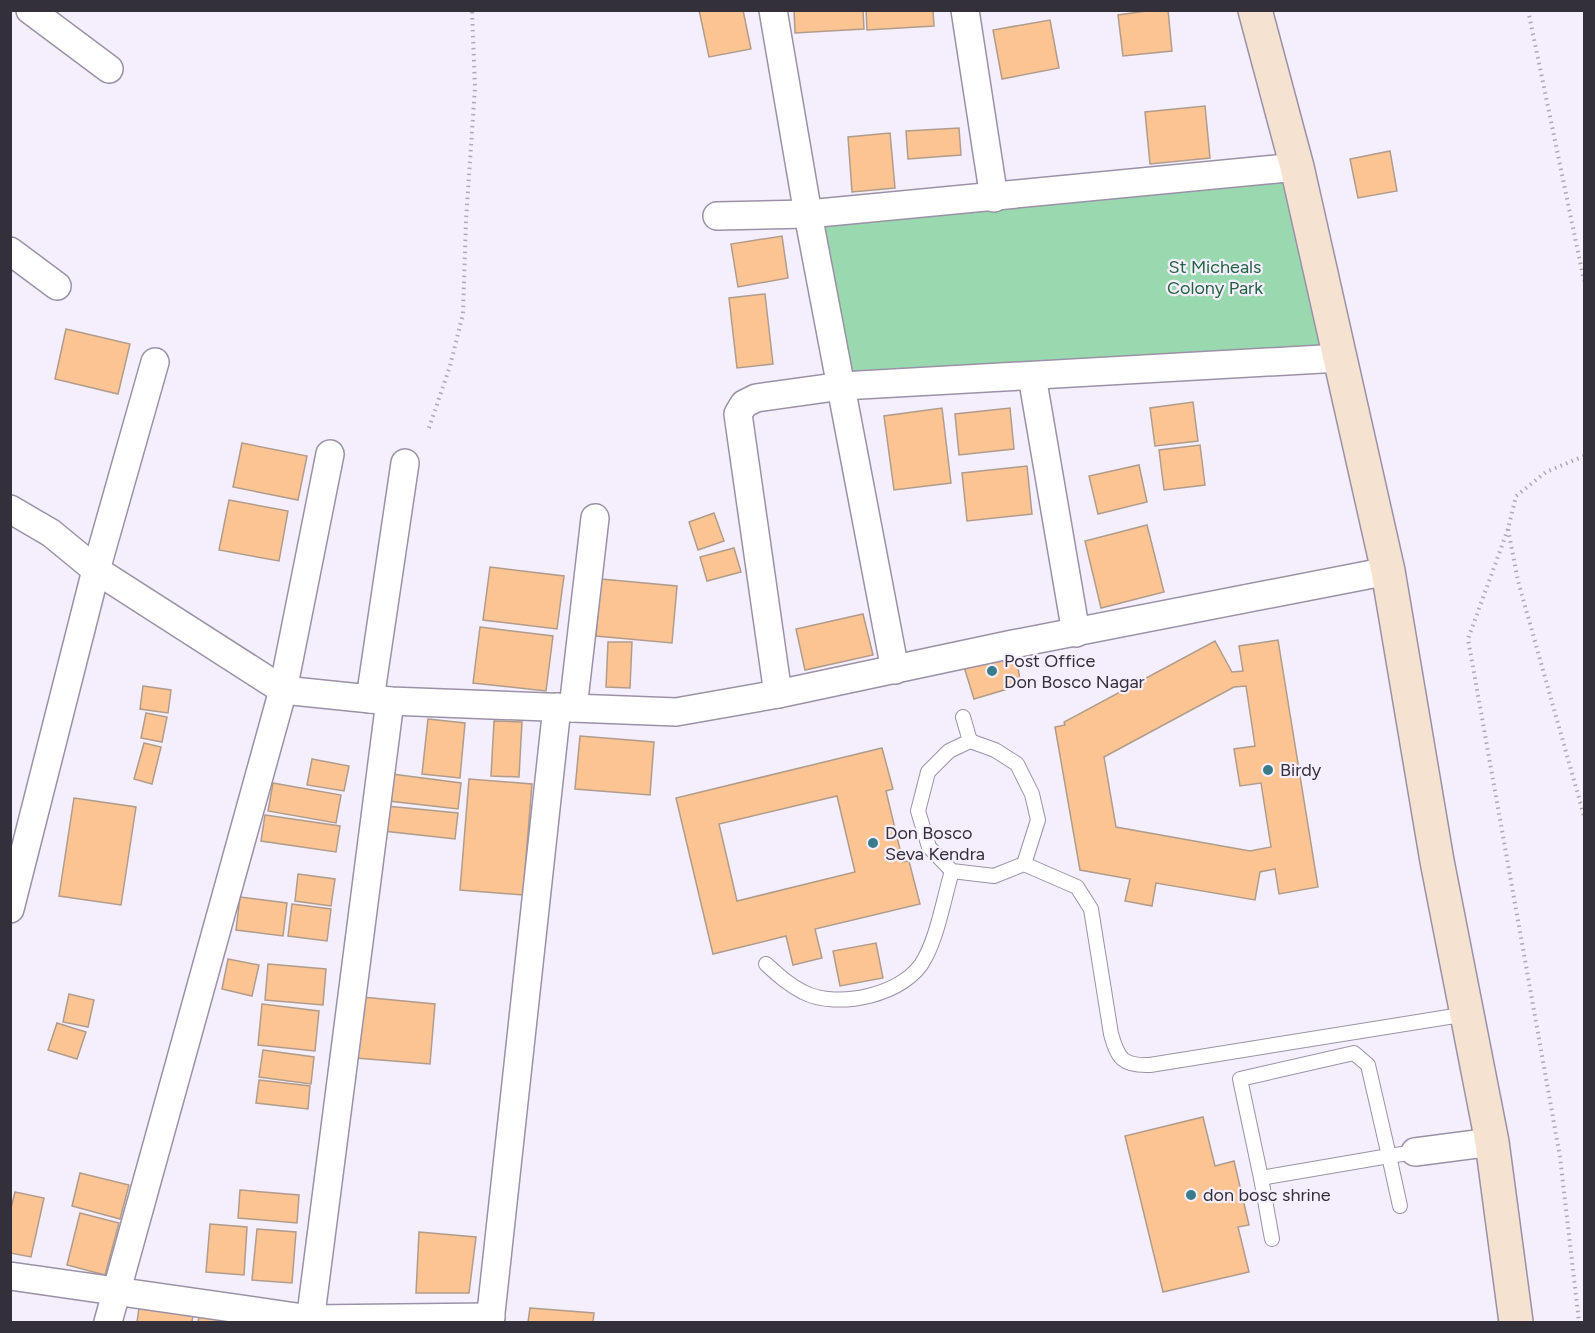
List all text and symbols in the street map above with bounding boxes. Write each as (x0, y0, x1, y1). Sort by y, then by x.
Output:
park label: St Micheals Colony Park (1167, 256, 1263, 299)
place label: Post Office Don Bosco Nagar (1004, 650, 1145, 693)
marker: Post Office Don Bosco Nagar (985, 664, 999, 678)
place label: Birdy (1280, 759, 1322, 781)
marker: Birdy (1261, 763, 1275, 777)
place label: Don Bosco Seva Kendra (885, 822, 985, 865)
marker: Don Bosco Seva Kendra (866, 836, 880, 850)
place label: don bosc shrine (1203, 1184, 1331, 1206)
marker: don bosc shrine (1184, 1188, 1198, 1202)

